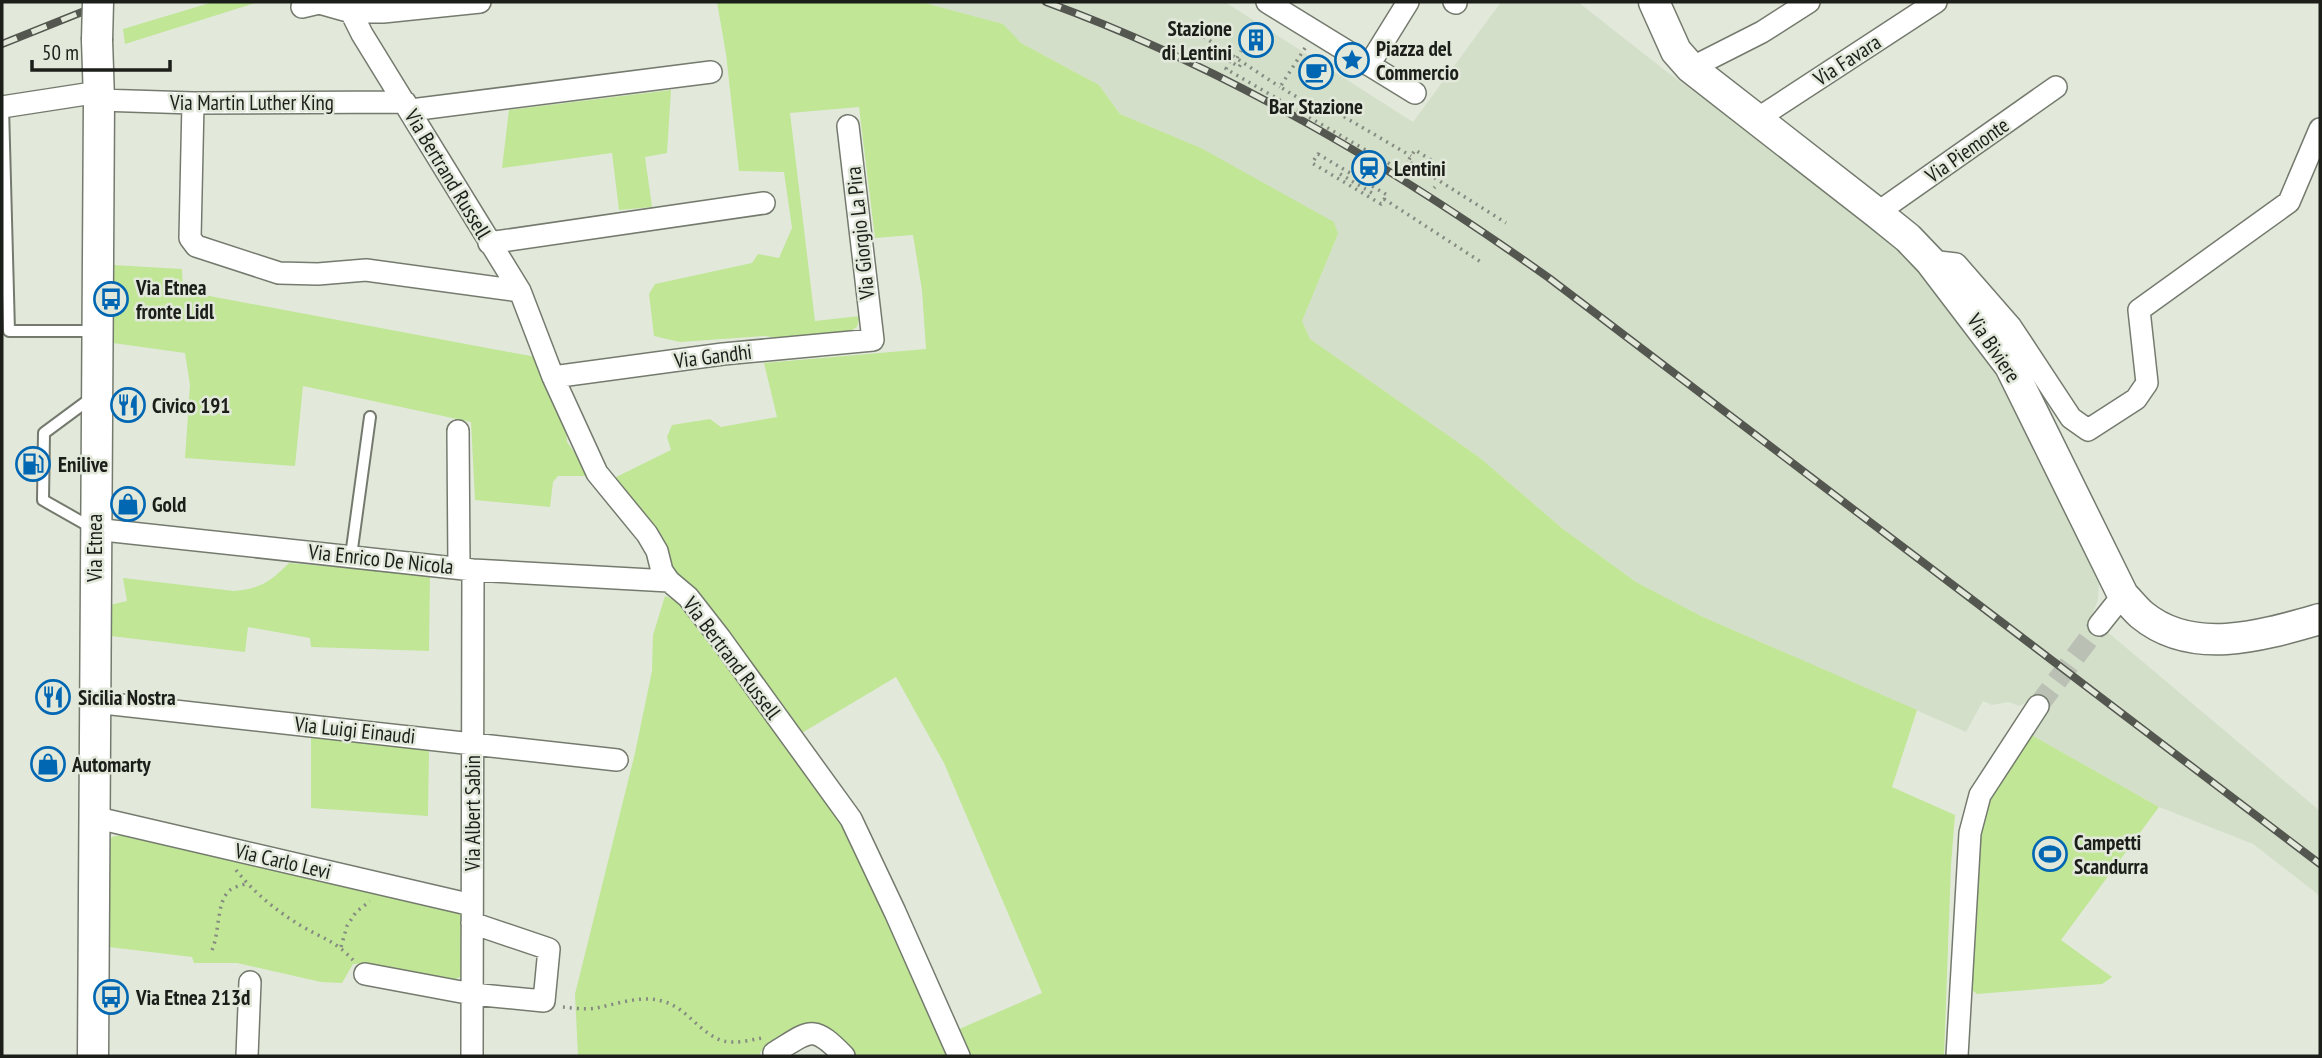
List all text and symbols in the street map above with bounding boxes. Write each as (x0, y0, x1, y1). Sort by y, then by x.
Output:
place label: Stazione di Lentini (1162, 15, 1232, 66)
building icon: Stazione di Lentini (1237, 21, 1275, 59)
scale bar (32, 28, 170, 72)
street label: Via Favara (1807, 28, 1886, 92)
place label: Piazza del Commercio (1376, 35, 1459, 86)
text: 50 m (42, 39, 79, 66)
place icon: Piazza del Commercio (1333, 41, 1371, 79)
cafe icon: Bar Stazione (1297, 53, 1335, 91)
street label: Via Martin Luther King (169, 89, 334, 116)
place label: Bar Stazione (1269, 93, 1363, 120)
street label: Via Bertrand Russell (398, 103, 497, 244)
street label: Via Piemonte (1919, 111, 2014, 189)
station icon: Lentini (1350, 149, 1388, 187)
place label: Lentini (1394, 155, 1446, 182)
street label: Via Giorgio La Pira (840, 165, 881, 302)
place label: Via Etnea fronte Lidl (135, 274, 215, 325)
bus stop icon: Via Etnea fronte Lidl (92, 280, 130, 318)
street label: Via Biviere (1961, 308, 2027, 388)
street label: Via Gandhi (672, 338, 753, 374)
restaurant icon: Civico 191 (109, 386, 147, 424)
place label: Civico 191 (152, 392, 230, 419)
fuel station icon: Enilive (14, 445, 52, 483)
place label: Enilive (58, 451, 108, 478)
shop icon: Gold (109, 485, 147, 523)
place label: Gold (152, 491, 186, 518)
street label: Via Etnea (81, 514, 108, 583)
street label: Via Enrico De Nicola (306, 538, 455, 580)
street label: Via Bertrand Russell (677, 591, 787, 725)
restaurant icon: Sicilia Nostra (34, 678, 72, 716)
place label: Sicilia Nostra (78, 684, 176, 711)
street label: Via Luigi Einaudi (292, 710, 417, 750)
shop icon: Automarty (29, 745, 67, 783)
place label: Automarty (71, 751, 151, 778)
street label: Via Albert Sabin (459, 755, 486, 872)
place label: Campetti Scandurra (2074, 829, 2149, 880)
sports icon: Campetti Scandurra (2031, 835, 2069, 873)
street label: Via Carlo Levi (231, 837, 334, 885)
bus stop icon: Via Etnea 213d (92, 978, 130, 1016)
place label: Via Etnea 213d (135, 984, 250, 1011)

